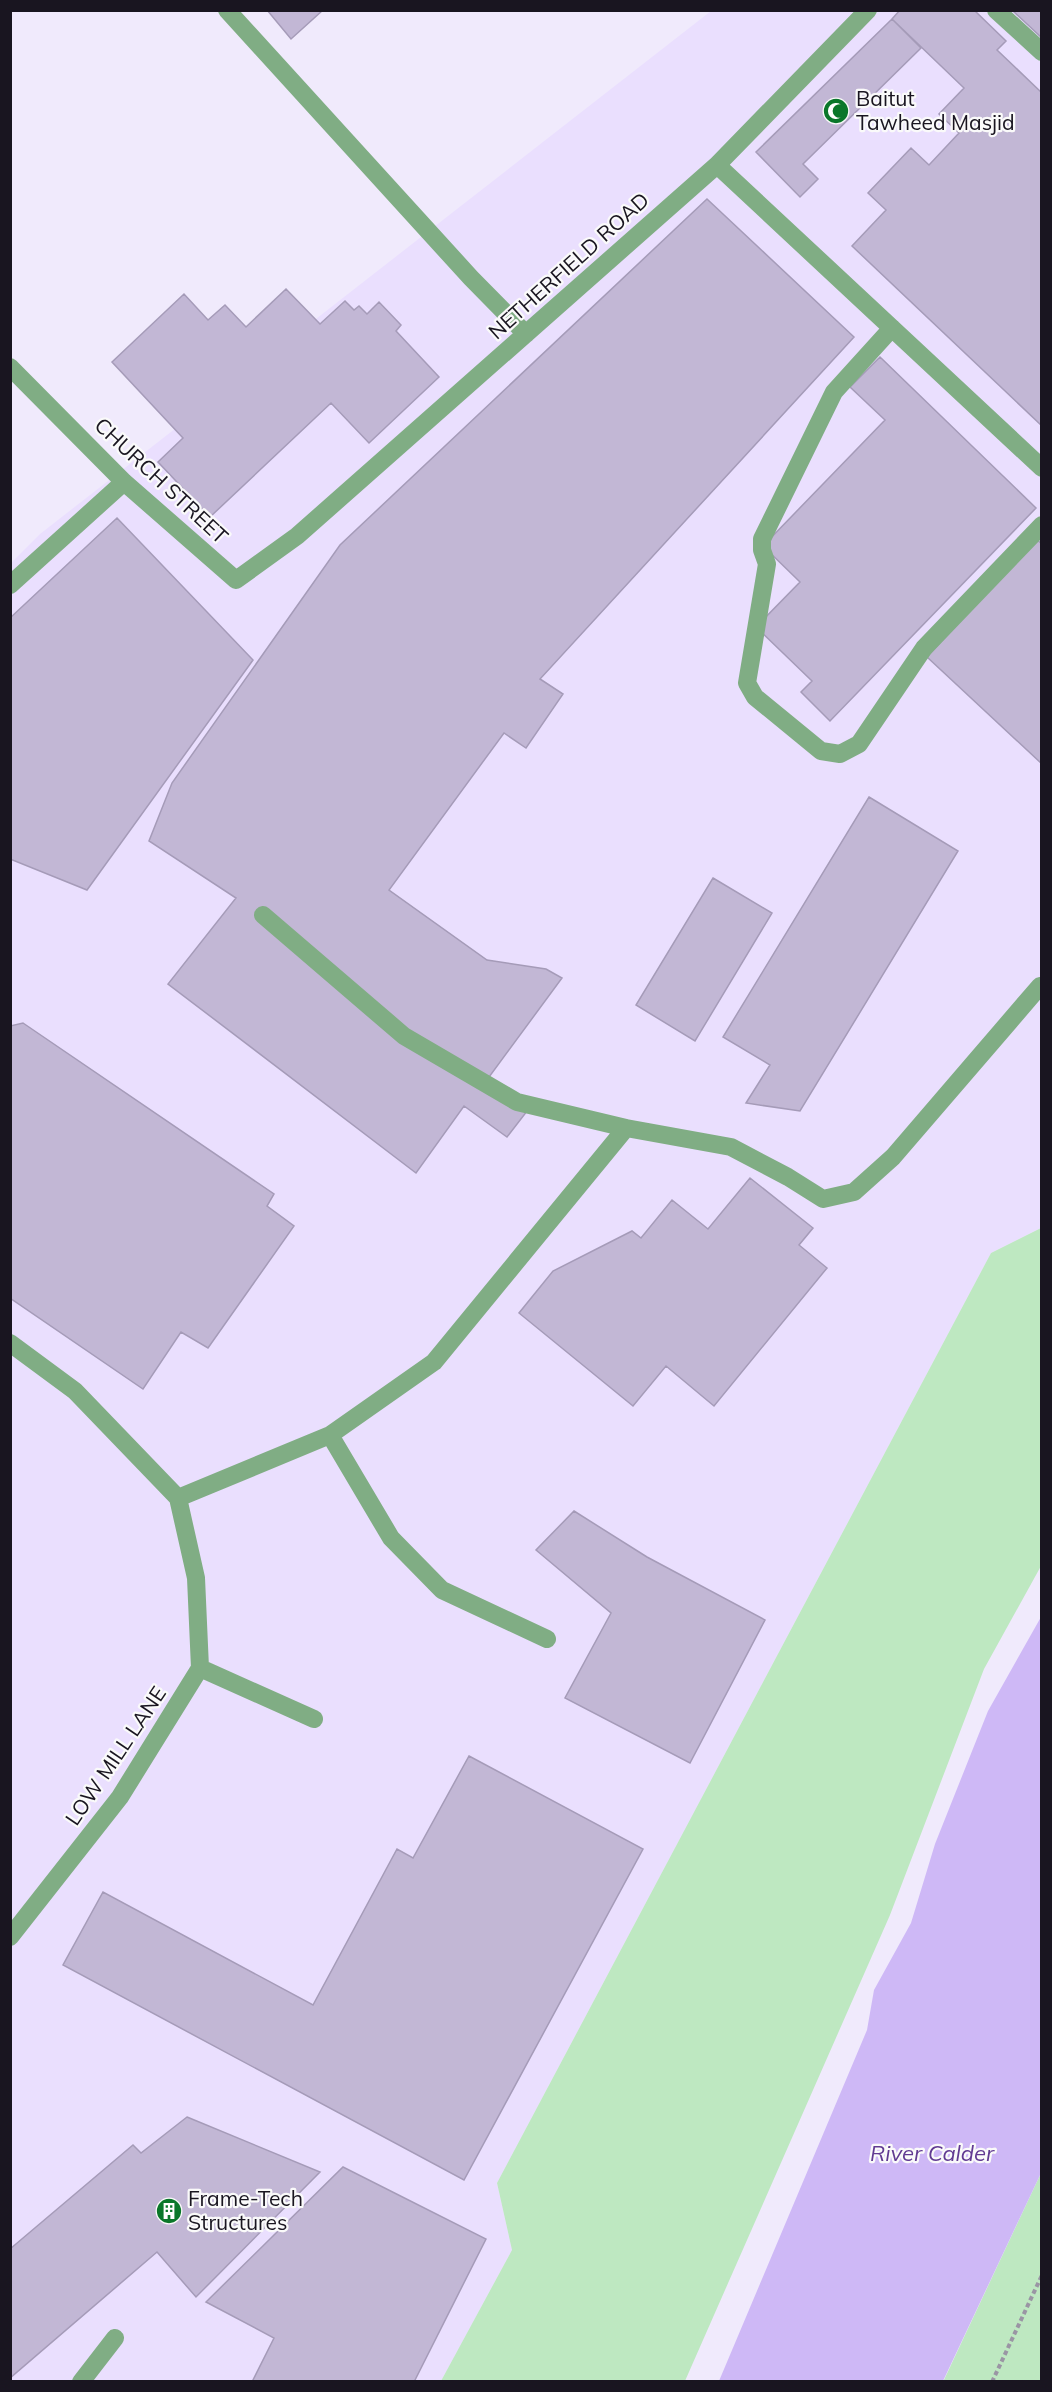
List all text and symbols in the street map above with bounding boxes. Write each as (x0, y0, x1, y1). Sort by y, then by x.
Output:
place label: Baitut Tawheed Masjid (856, 85, 1015, 135)
mosque icon: Baitut Tawheed Masjid (821, 96, 851, 126)
street label: NETHERFIELD ROAD (483, 186, 654, 344)
street label: CHURCH STREET (89, 412, 234, 549)
street label: LOW MILL LANE (59, 1681, 171, 1830)
water label: River Calder (870, 2139, 995, 2167)
place label: Frame-Tech Structures (188, 2185, 303, 2235)
building icon: Frame-Tech Structures (154, 2196, 184, 2226)

